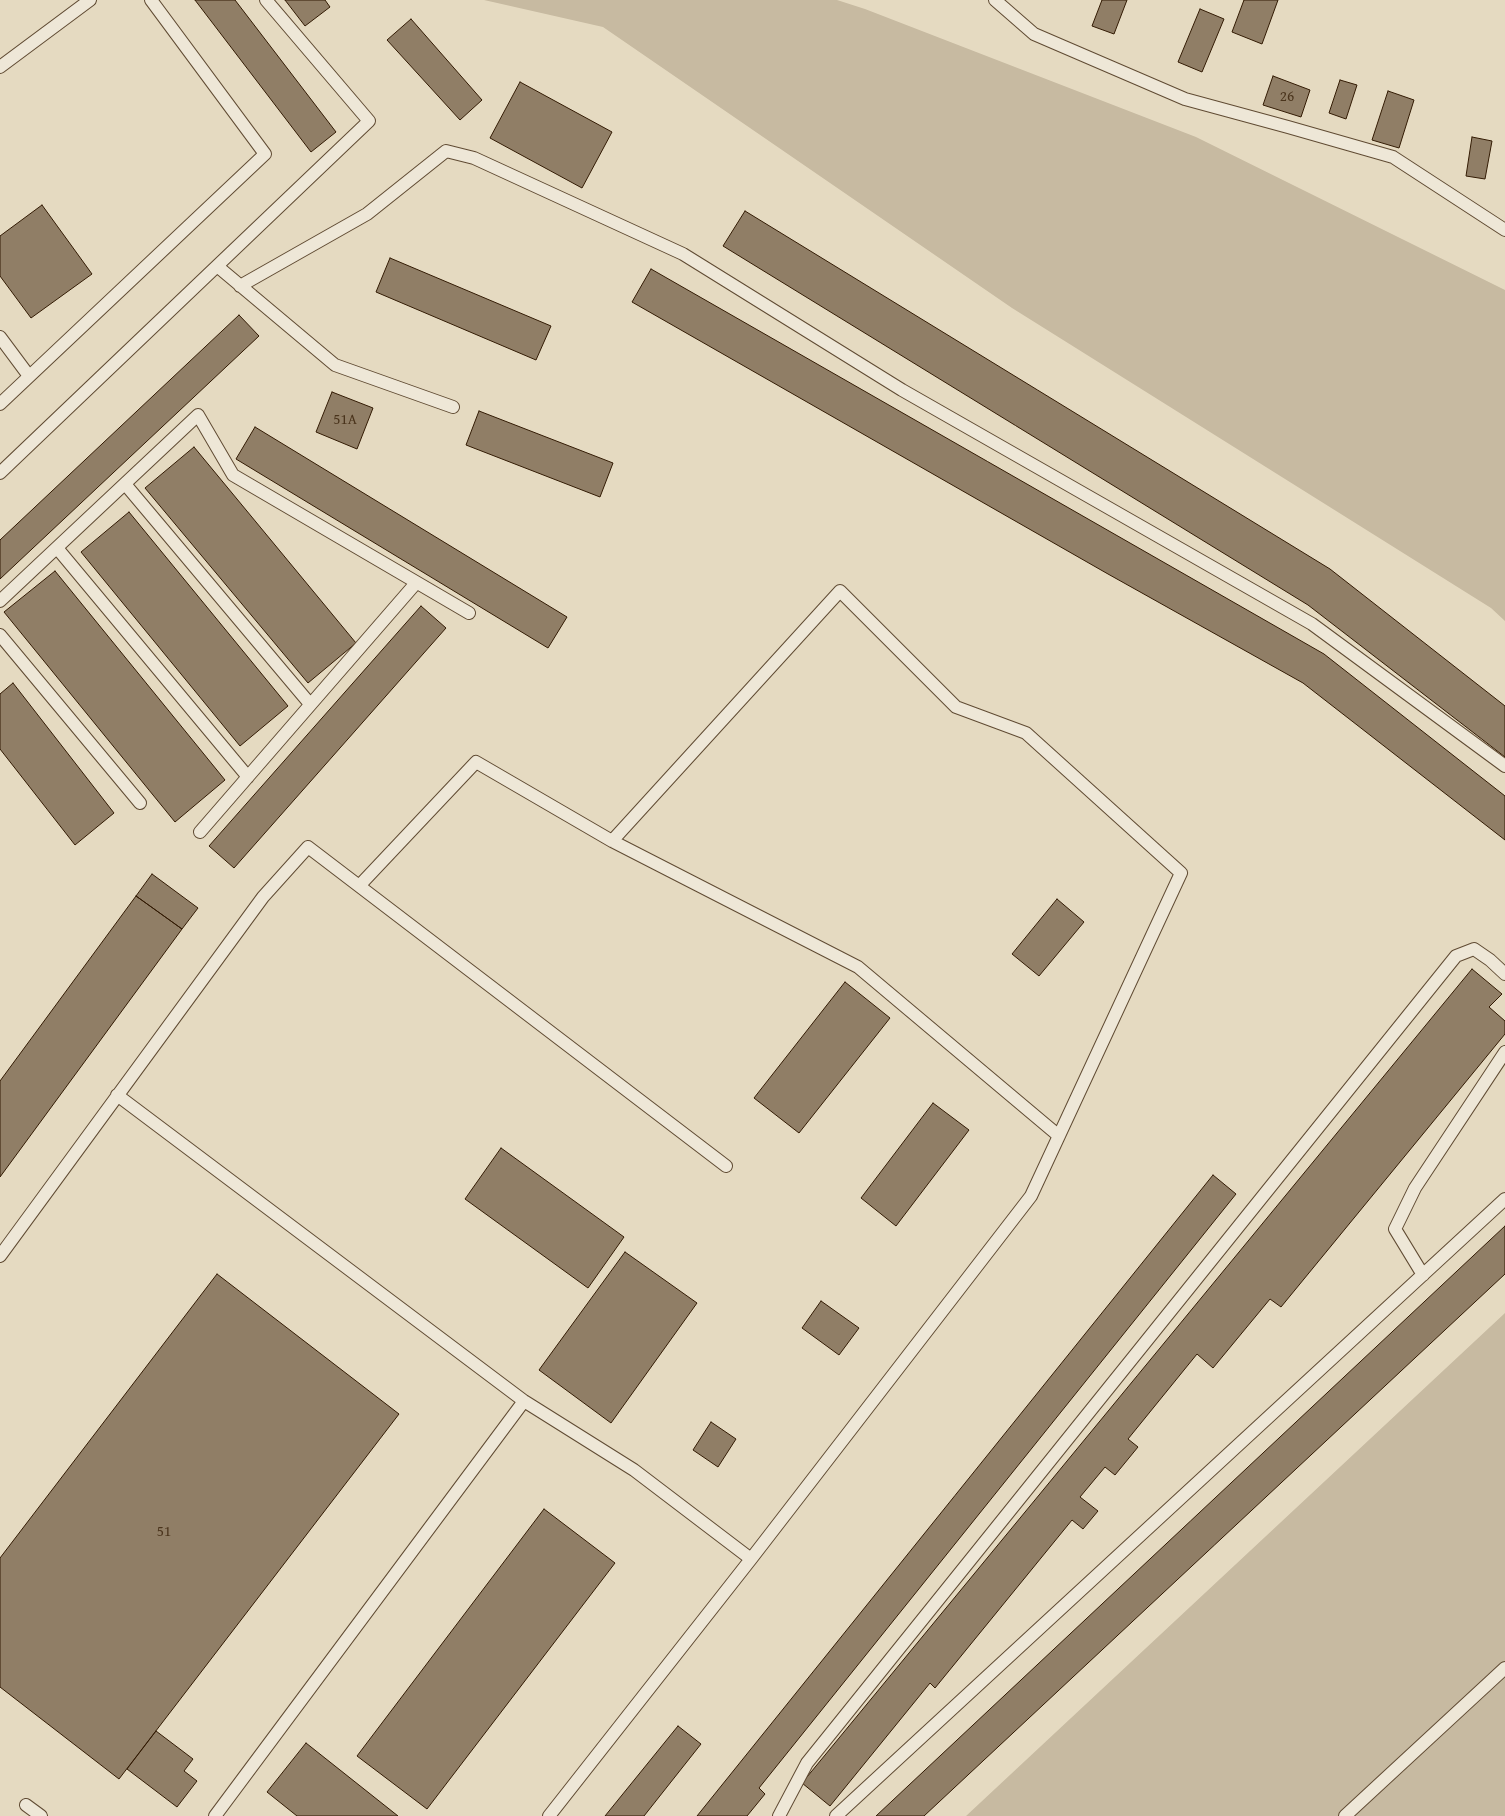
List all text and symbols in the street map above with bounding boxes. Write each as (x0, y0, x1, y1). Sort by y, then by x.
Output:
house number: 26 (1280, 88, 1294, 106)
house number: 51А (333, 411, 357, 429)
house number: 51 (157, 1523, 171, 1541)

